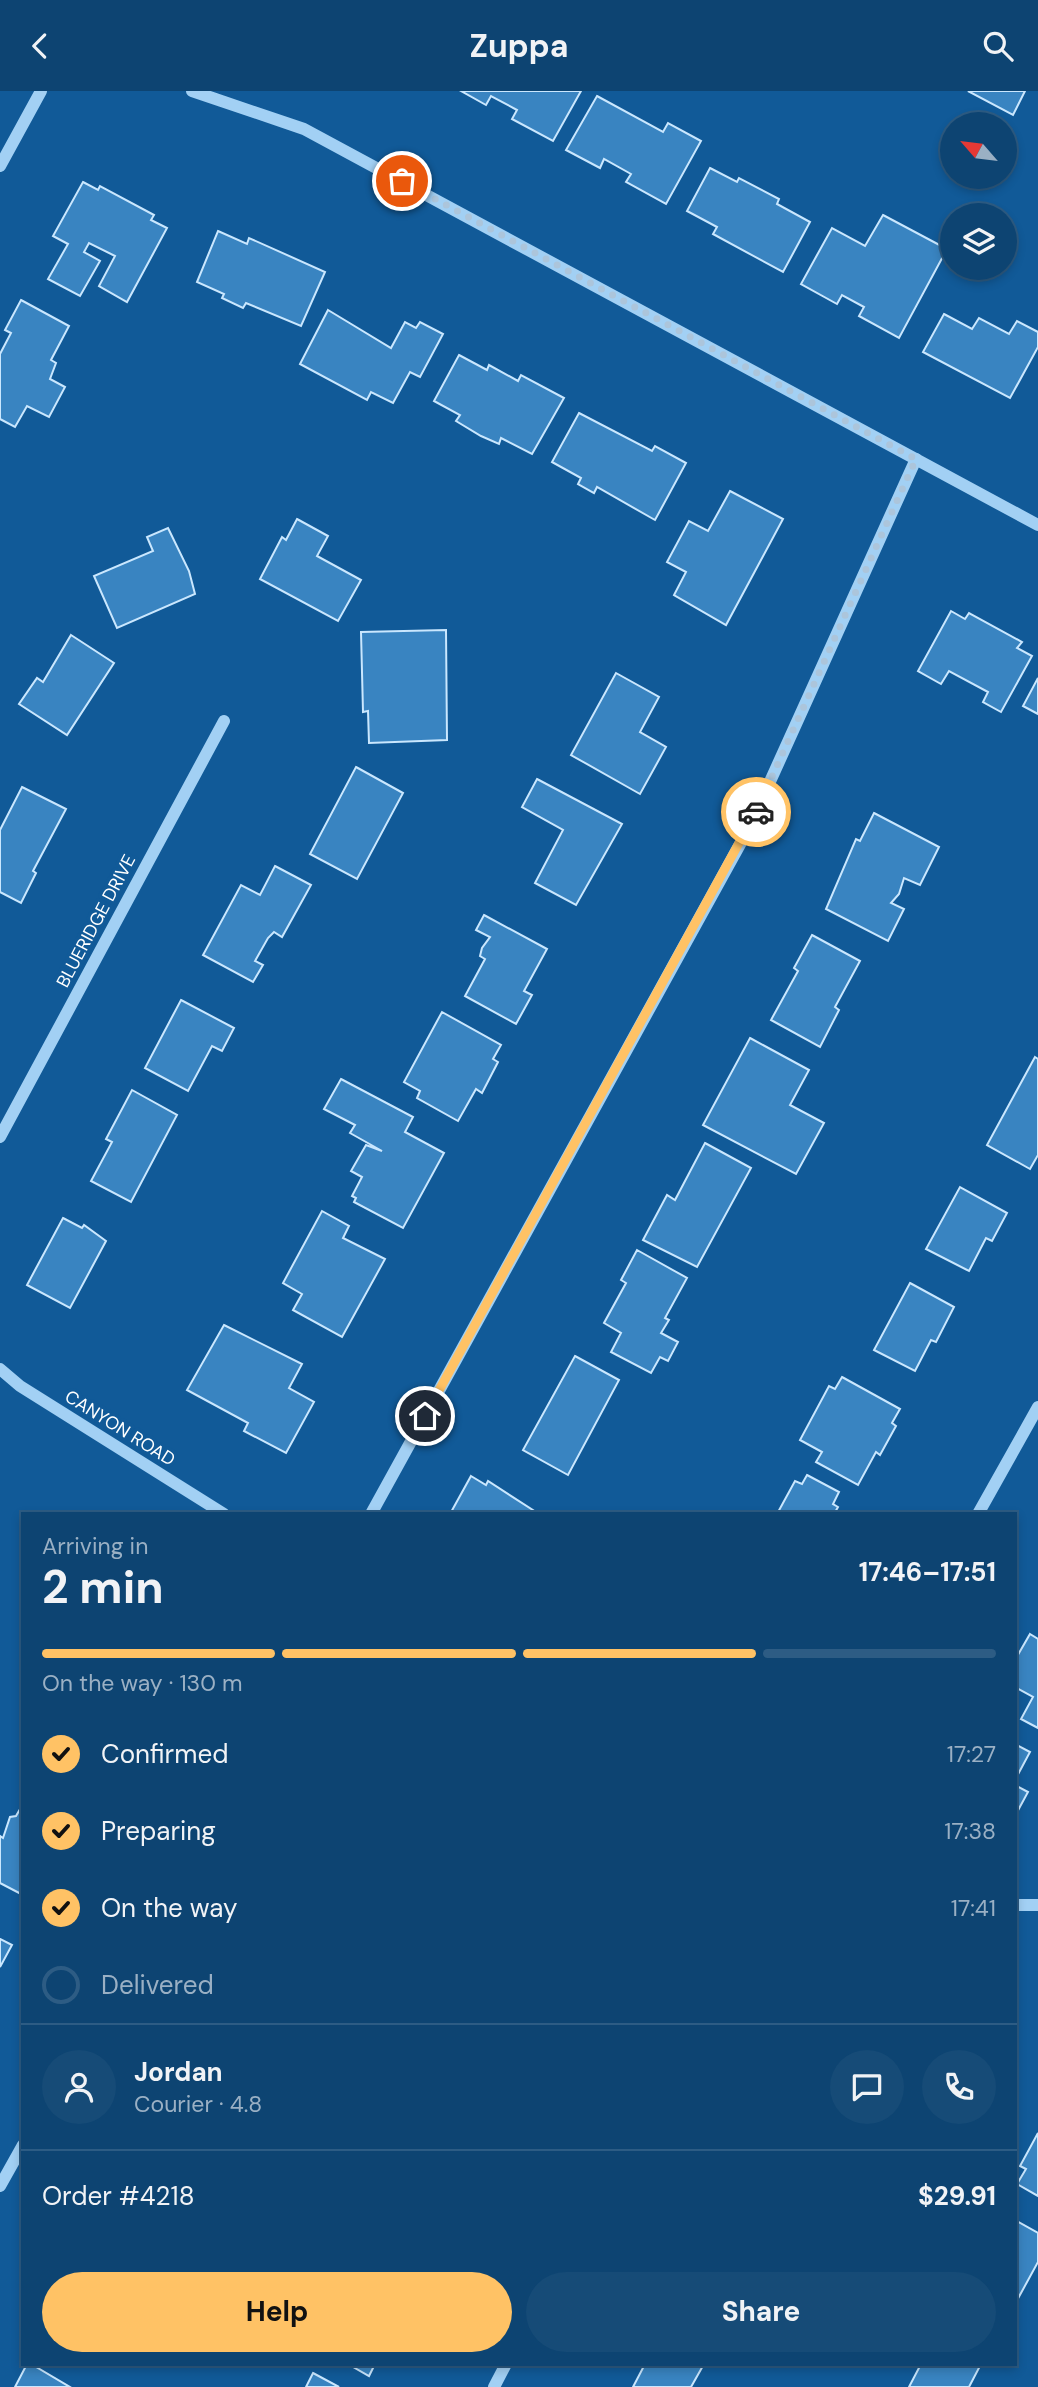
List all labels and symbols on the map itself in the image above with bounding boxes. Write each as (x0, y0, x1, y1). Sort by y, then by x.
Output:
north arrow (940, 112, 1017, 189)
pin (372, 151, 432, 211)
courier (721, 777, 791, 847)
street label: BLUERIDGE DRIVE (51, 850, 141, 992)
street label: CANYON ROAD (60, 1385, 180, 1471)
pin (395, 1386, 455, 1446)

